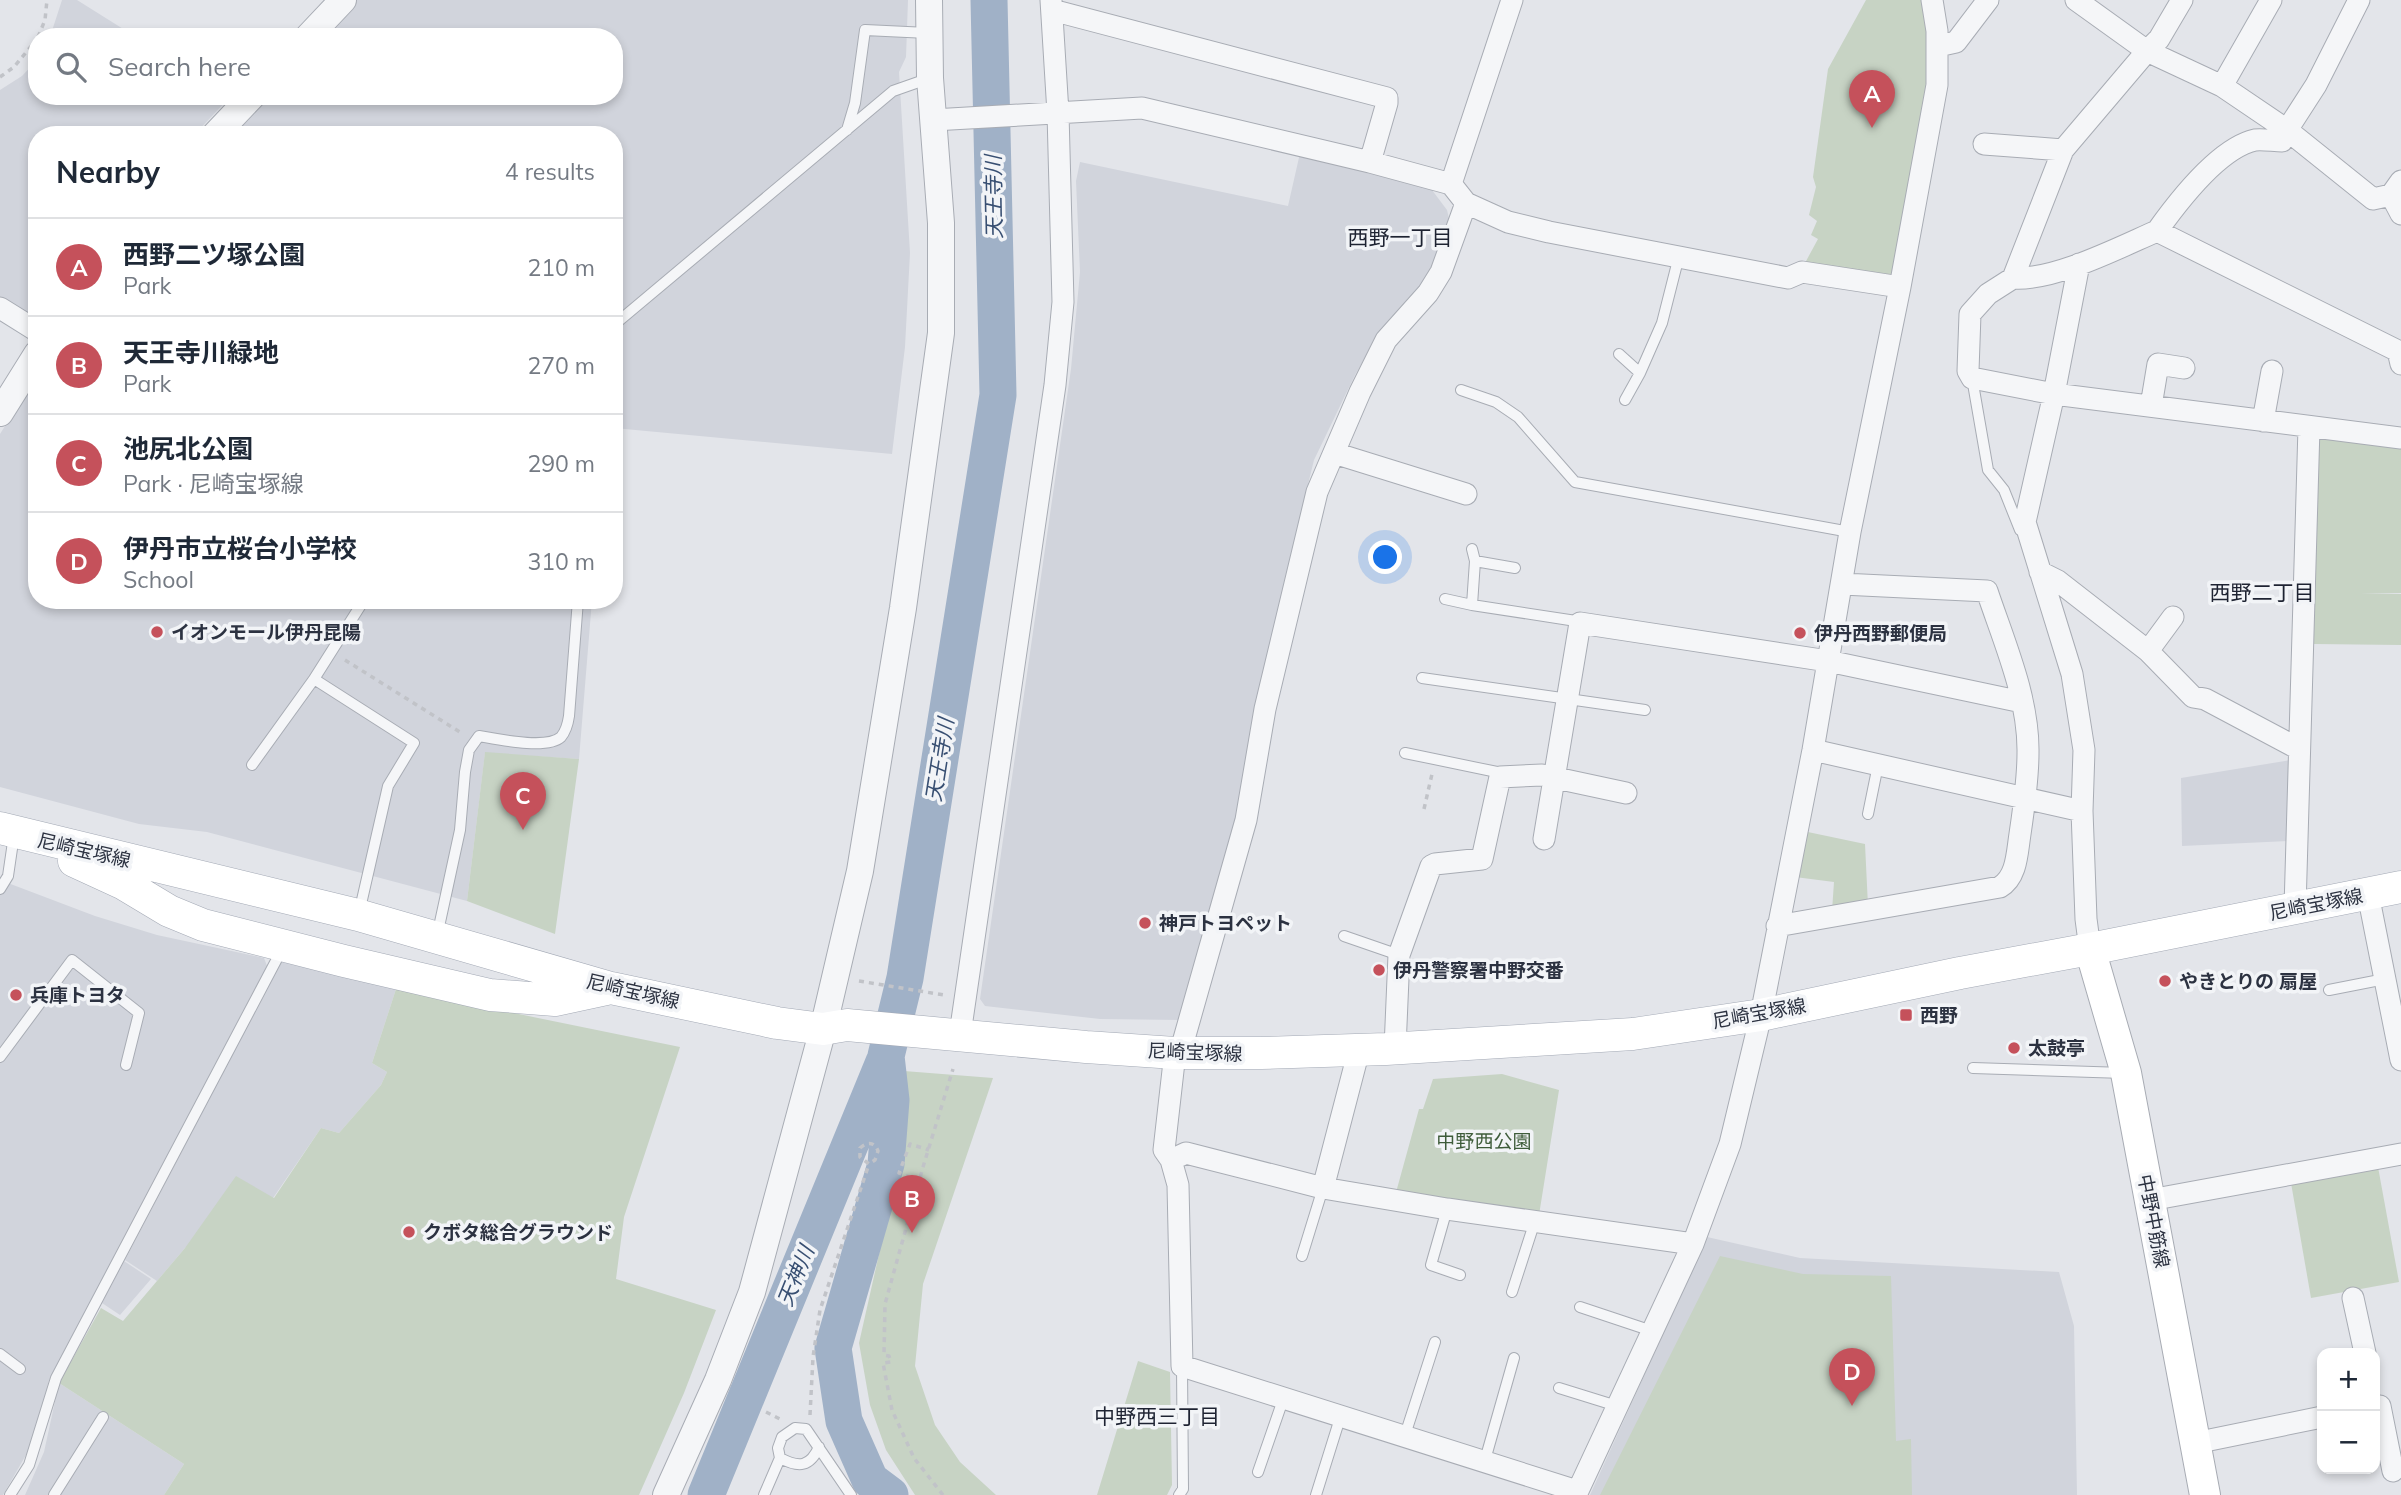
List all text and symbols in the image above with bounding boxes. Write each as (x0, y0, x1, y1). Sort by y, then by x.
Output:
search box (28, 28, 623, 105)
icon: search (52, 48, 90, 86)
text: Search here (108, 50, 251, 83)
pin: A (1849, 70, 1895, 128)
text: Nearby (56, 153, 160, 191)
water label: 天王寺川 (979, 153, 1007, 239)
text: 4 results (505, 157, 595, 186)
district label: 西野一丁目 (1348, 224, 1453, 250)
text: 西野二ツ塚公園 (123, 238, 305, 271)
text: A (70, 253, 88, 282)
text: 210 m (527, 253, 595, 282)
text: Park (123, 271, 171, 300)
text: 天王寺川緑地 (123, 336, 279, 369)
text: B (71, 351, 87, 380)
text: 270 m (527, 351, 595, 380)
text: Park (123, 369, 171, 398)
text: 池尻北公園 (123, 432, 253, 465)
text: C (71, 449, 87, 478)
text: 290 m (527, 449, 595, 478)
text: Park · 尼崎宝塚線 (123, 469, 304, 498)
text: 伊丹市立桜台小学校 (123, 532, 357, 565)
your location (1368, 540, 1402, 574)
text: D (70, 547, 88, 576)
text: 310 m (527, 547, 595, 576)
text: School (123, 565, 194, 594)
district label: 西野二丁目 (2210, 579, 2315, 605)
place label: イオンモール伊丹昆陽 (171, 620, 361, 644)
place label: 伊丹西野郵便局 (1814, 621, 1947, 645)
marker: イオンモール伊丹昆陽 (149, 624, 165, 640)
marker: 伊丹西野郵便局 (1792, 625, 1808, 641)
water label: 天王寺川 (920, 714, 959, 803)
pin: C (500, 772, 546, 830)
street label: 尼崎宝塚線 (35, 828, 133, 872)
street label: 尼崎宝塚線 (2267, 883, 2365, 925)
place label: 神戸トヨペット (1159, 911, 1292, 935)
marker: 神戸トヨペット (1137, 915, 1153, 931)
place label: 伊丹警察署中野交番 (1393, 958, 1564, 982)
marker: 伊丹警察署中野交番 (1371, 962, 1387, 978)
street label: 尼崎宝塚線 (584, 969, 682, 1013)
place label: やきとりの 扇屋 (2179, 969, 2317, 993)
marker: やきとりの 扇屋 (2157, 973, 2173, 989)
place label: 兵庫トヨタ (30, 983, 125, 1007)
marker: 兵庫トヨタ (8, 987, 24, 1003)
street label: 尼崎宝塚線 (1710, 993, 1808, 1033)
place label: 西野 (1920, 1003, 1958, 1027)
marker: 西野 (1898, 1007, 1914, 1023)
place label: 太鼓亭 (2028, 1036, 2085, 1060)
street label: 尼崎宝塚線 (1147, 1038, 1243, 1066)
marker: 太鼓亭 (2006, 1040, 2022, 1056)
park label: 中野西公園 (1436, 1129, 1532, 1153)
street label: 中野中筋線 (2133, 1172, 2175, 1270)
pin: B (889, 1175, 935, 1233)
place label: クボタ総合グラウンド (423, 1220, 613, 1244)
marker: クボタ総合グラウンド (401, 1224, 417, 1240)
water label: 天神川 (771, 1240, 820, 1310)
pin: D (1829, 1348, 1875, 1406)
map controls (2317, 1348, 2380, 1474)
button: + (2317, 1348, 2380, 1411)
district label: 中野西三丁目 (1094, 1403, 1220, 1429)
button: − (2317, 1411, 2380, 1474)

